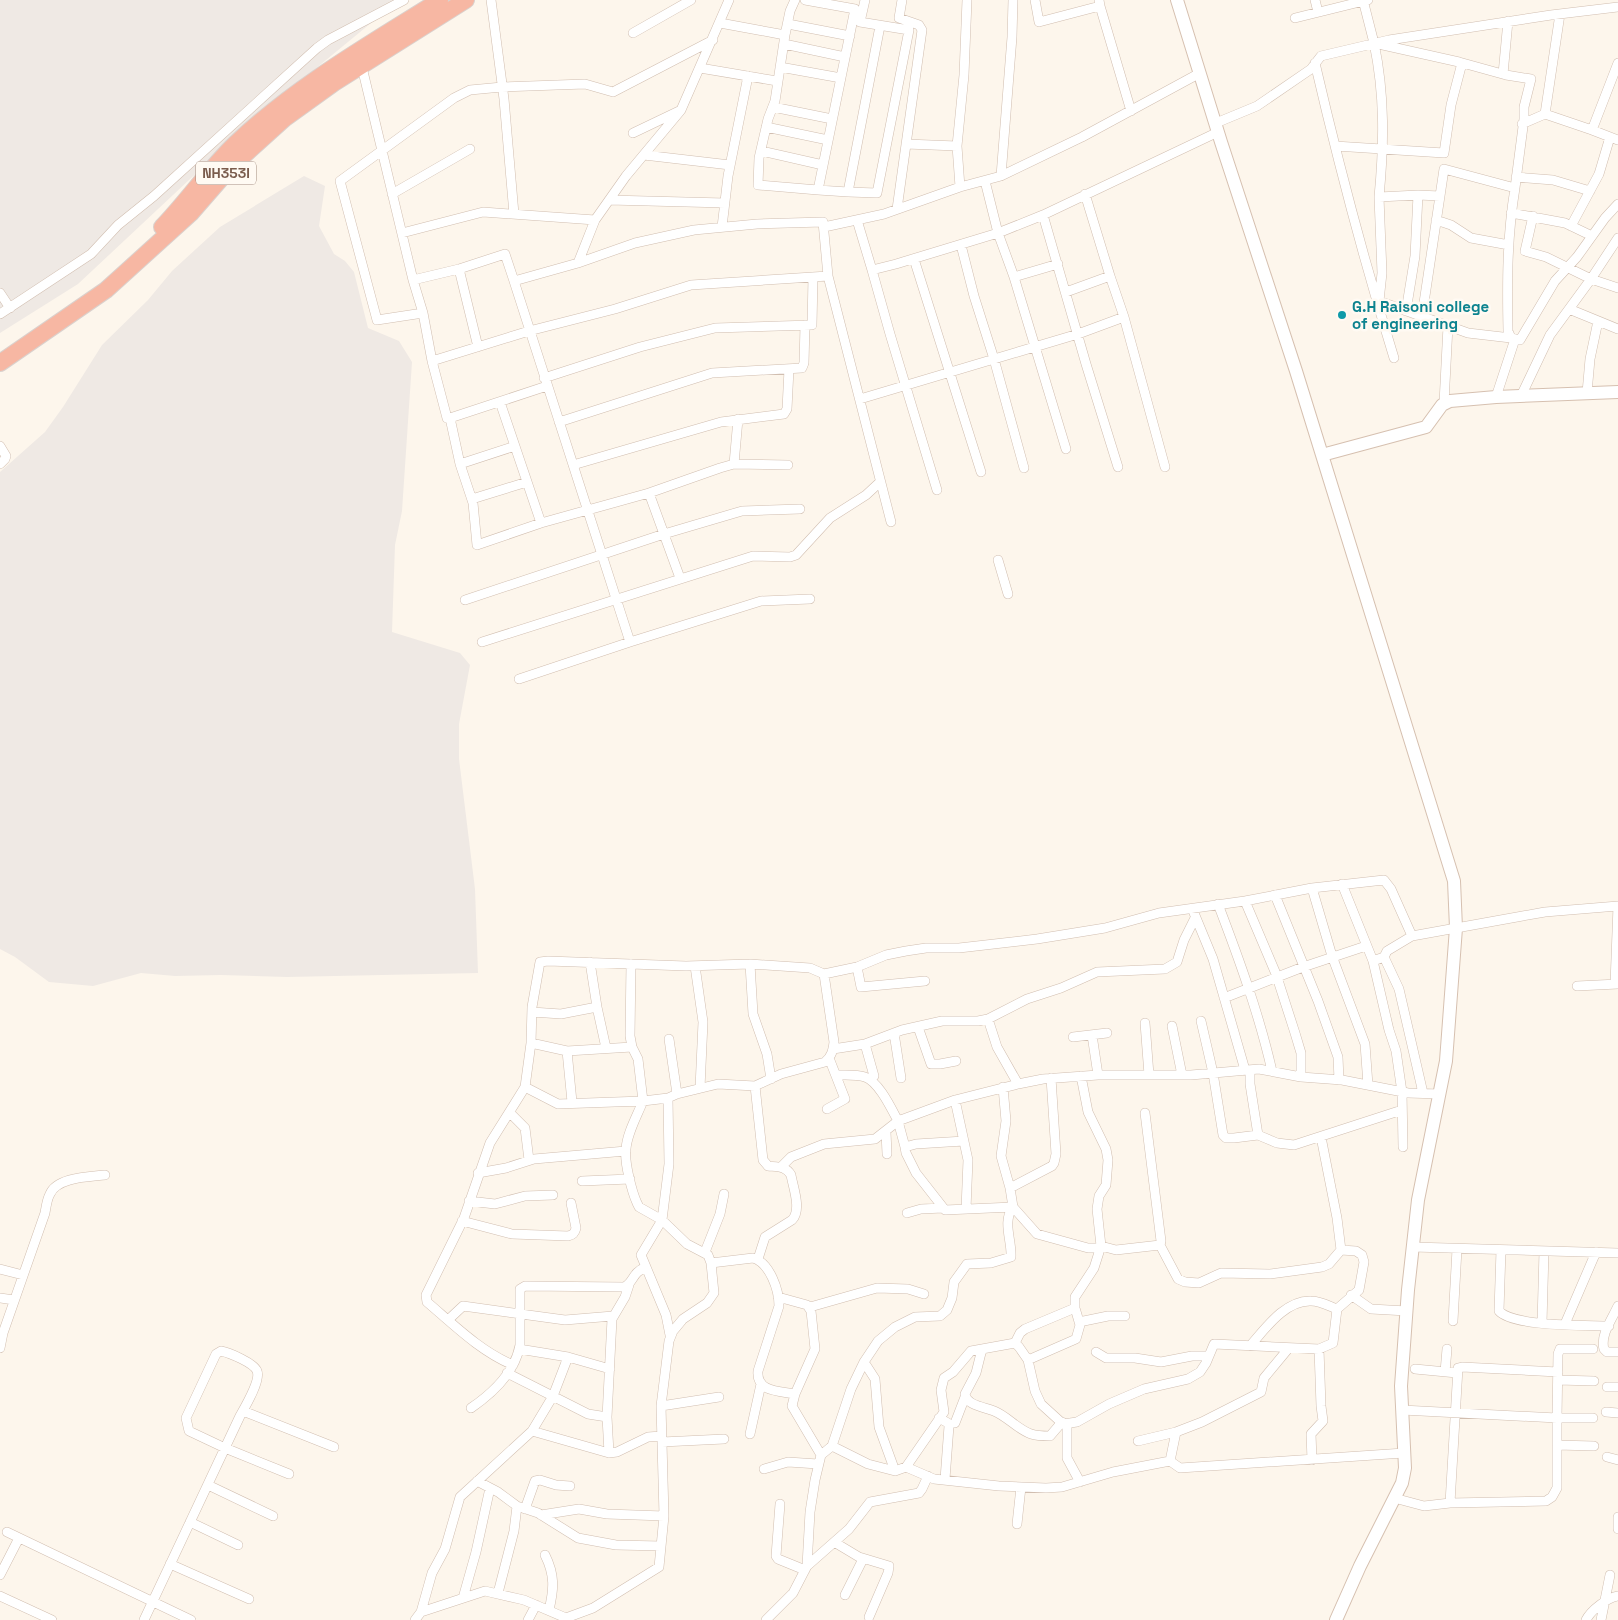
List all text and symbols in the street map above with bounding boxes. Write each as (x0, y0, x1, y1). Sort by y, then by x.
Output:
road number: NH353I (196, 162, 256, 184)
place label: G.H Raisoni college of engineering (1352, 297, 1489, 333)
marker: G.H Raisoni college of engineering (1336, 309, 1348, 321)

